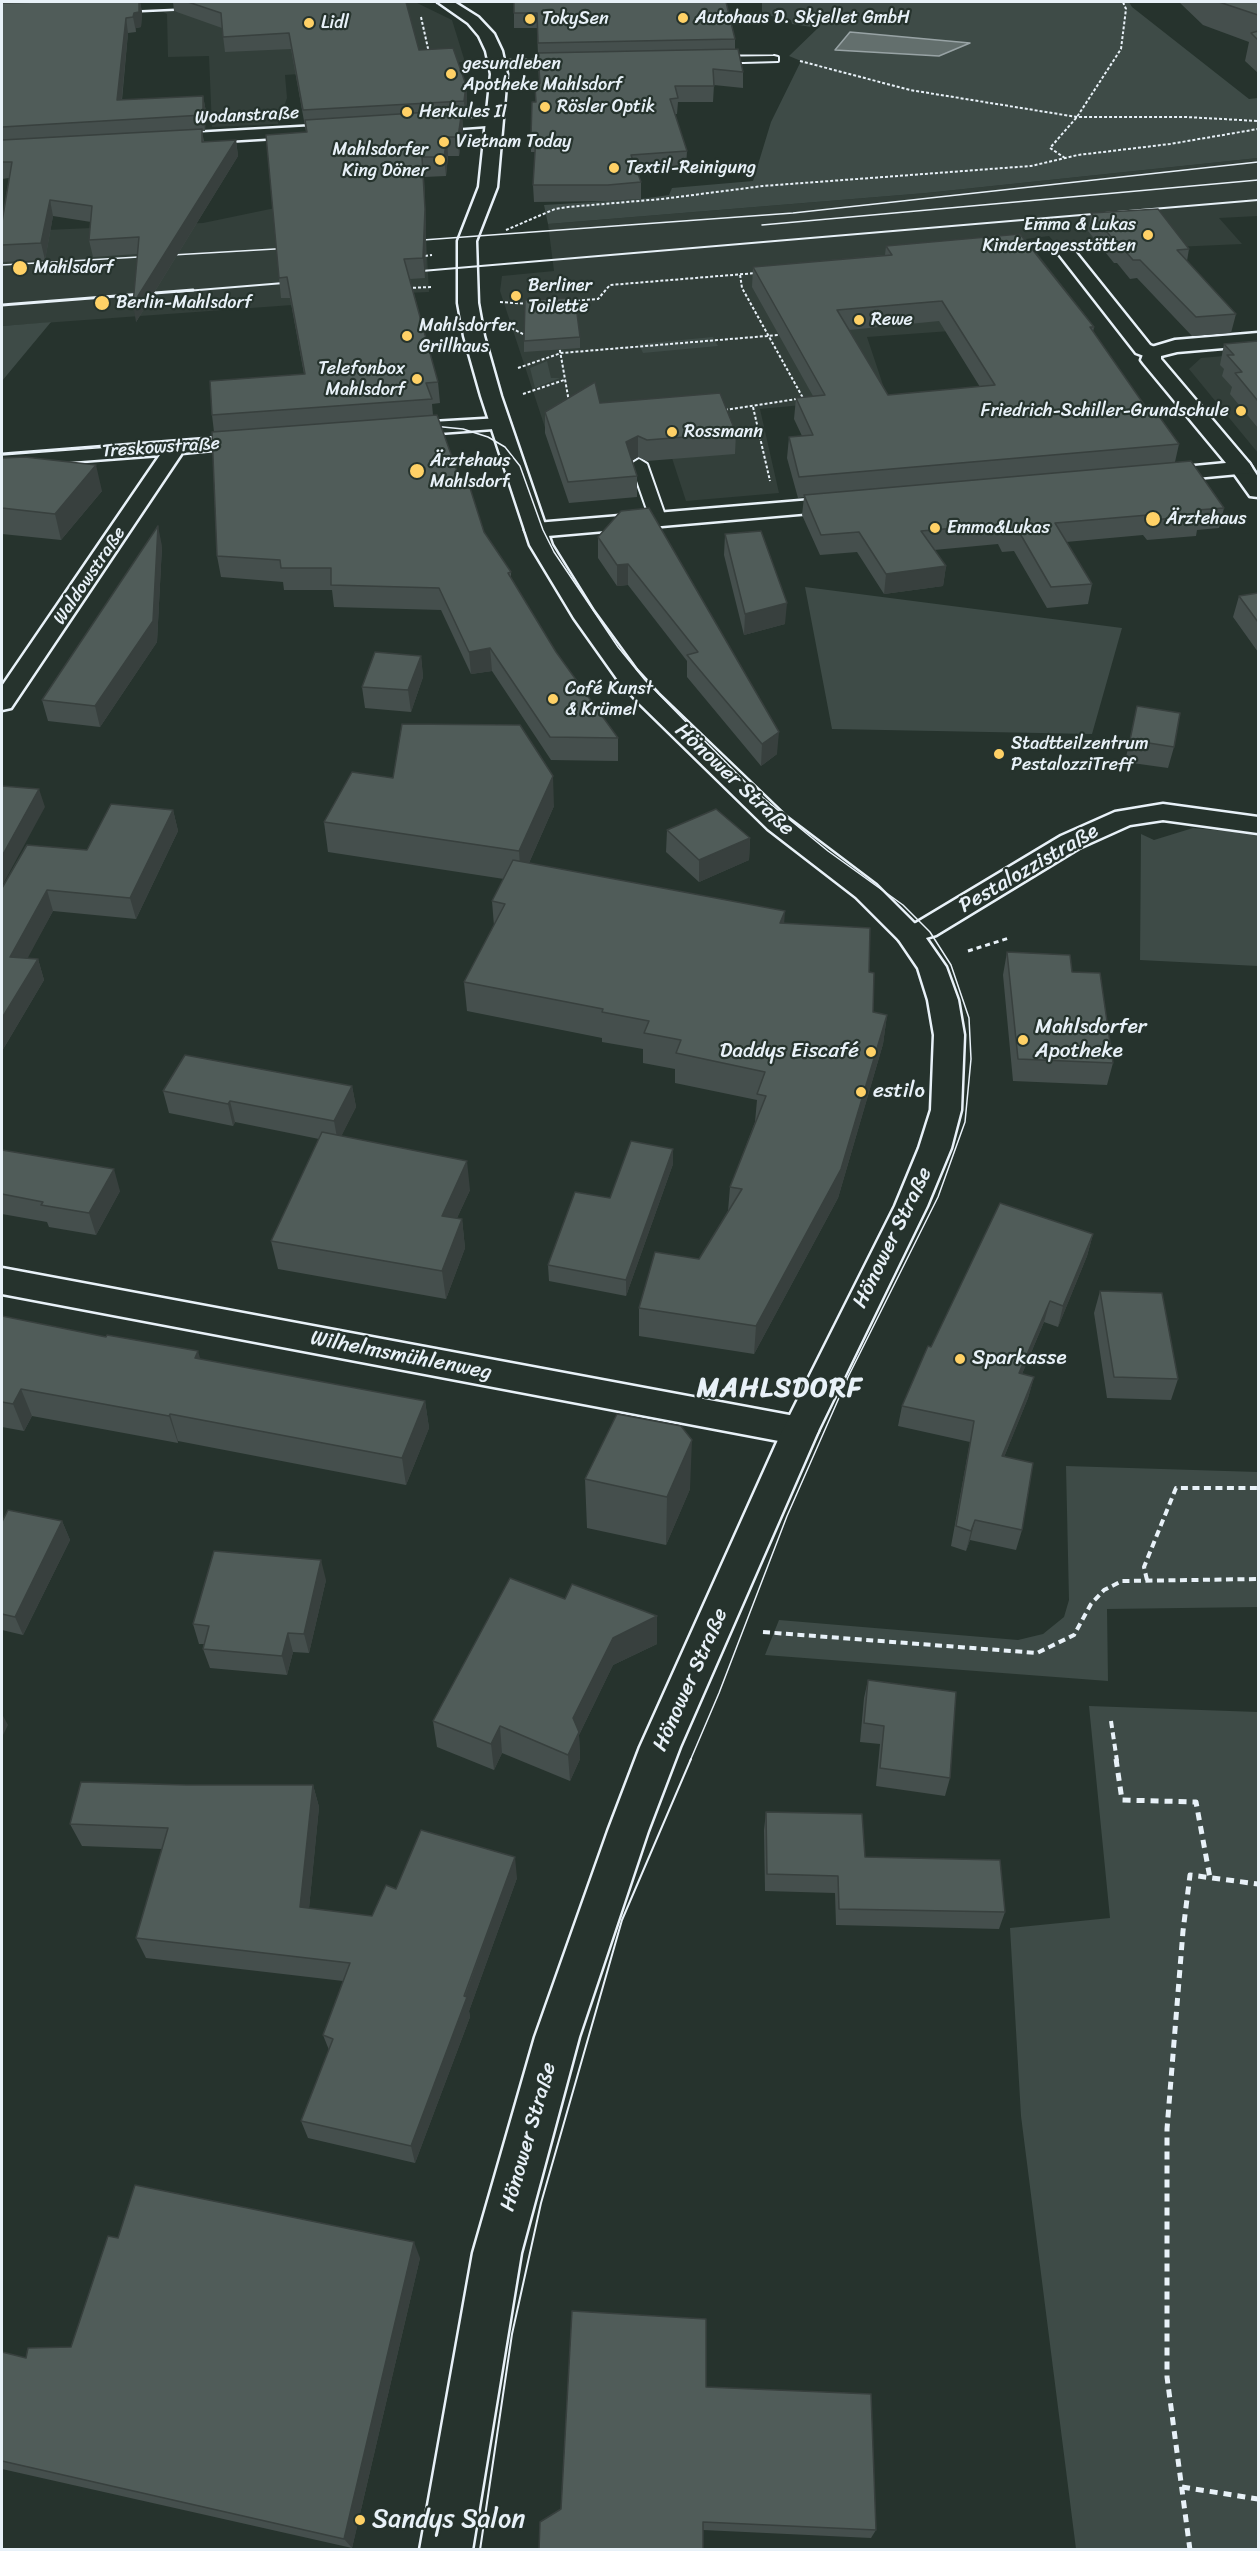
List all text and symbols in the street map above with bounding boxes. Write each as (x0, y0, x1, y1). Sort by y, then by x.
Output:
place label: Autohaus D. Skjellet GmbH (695, 7, 910, 29)
place label: TokySen (542, 8, 609, 30)
marker: Autohaus D. Skjellet GmbH (676, 11, 690, 25)
place label: Lidl (321, 12, 349, 34)
marker: TokySen (523, 12, 537, 26)
marker: Lidl (302, 16, 316, 30)
place label: gesundleben Apotheke Mahlsdorf (463, 53, 622, 96)
marker: gesundleben Apotheke Mahlsdorf (444, 67, 458, 81)
place label: Rösler Optik (557, 96, 655, 118)
marker: Rösler Optik (538, 100, 552, 114)
place label: Herkules II (419, 101, 507, 123)
street label: Wodanstraße (194, 102, 300, 130)
marker: Herkules II (400, 105, 414, 119)
place label: Vietnam Today (456, 131, 571, 153)
marker: Vietnam Today (437, 135, 451, 149)
place label: Mahlsdorfer King Döner (332, 139, 428, 182)
marker: Mahlsdorfer King Döner (433, 153, 447, 167)
place label: Textil-Reinigung (626, 157, 756, 179)
marker: Textil-Reinigung (607, 161, 621, 175)
place label: Emma & Lukas Kindertagesstätten (983, 214, 1136, 256)
marker: Emma & Lukas Kindertagesstätten (1141, 228, 1155, 242)
place label: Mahlsdorf (34, 257, 113, 279)
marker: Mahlsdorf (11, 259, 29, 277)
place label: Berliner Toilette (528, 275, 592, 318)
marker: Berliner Toilette (509, 289, 523, 303)
place label: Berlin-Mahlsdorf (116, 292, 252, 314)
marker: Berlin-Mahlsdorf (93, 294, 111, 312)
place label: Rewe (871, 309, 913, 331)
marker: Rewe (852, 313, 866, 327)
place label: Mahlsdorfer Grillhaus (419, 315, 515, 358)
marker: Mahlsdorfer Grillhaus (400, 329, 414, 343)
place label: Telefonbox Mahlsdorf (318, 358, 405, 400)
marker: Telefonbox Mahlsdorf (410, 372, 424, 386)
place label: Friedrich-Schiller-Grundschule (981, 400, 1229, 422)
marker: Friedrich-Schiller-Grundschule (1234, 404, 1248, 418)
place label: Rossmann (684, 421, 763, 443)
marker: Rossmann (665, 425, 679, 439)
street label: Treskowstraße (101, 433, 221, 463)
place label: Ärztehaus Mahlsdorf (430, 450, 511, 492)
marker: Ärztehaus Mahlsdorf (408, 462, 426, 480)
place label: Ärztehaus (1166, 508, 1247, 530)
marker: Ärztehaus (1144, 510, 1162, 528)
place label: Emma&Lukas (947, 517, 1050, 539)
marker: Emma&Lukas (928, 521, 942, 535)
street label: Waldowstraße (49, 523, 131, 629)
place label: Café Kunst & Krümel (565, 678, 653, 720)
marker: Café Kunst & Krümel (546, 692, 560, 706)
street label: Hönower Straße (669, 718, 799, 842)
place label: Stadtteilzentrum PestalozziTreff (1011, 733, 1149, 776)
marker: Stadtteilzentrum PestalozziTreff (992, 747, 1006, 761)
street label: Pestalozzistraße (955, 819, 1103, 919)
place label: Mahlsdorfer Apotheke (1035, 1015, 1146, 1065)
marker: Mahlsdorfer Apotheke (1016, 1033, 1030, 1047)
place label: Daddys Eiscafé (720, 1039, 859, 1065)
marker: Daddys Eiscafé (864, 1045, 878, 1059)
place label: estilo (873, 1079, 925, 1105)
marker: estilo (854, 1085, 868, 1099)
street label: Hönower Straße (848, 1163, 938, 1313)
street label: Wilhelmsmühlenweg (308, 1326, 494, 1386)
place label: Sparkasse (972, 1346, 1067, 1372)
marker: Sparkasse (953, 1352, 967, 1366)
district label: MAHLSDORF (697, 1373, 863, 1405)
street label: Hönower Straße (648, 1605, 734, 1755)
street label: Hönower Straße (496, 2060, 562, 2214)
place label: Sandys Salon (372, 2504, 525, 2536)
marker: Sandys Salon (353, 2513, 367, 2527)

